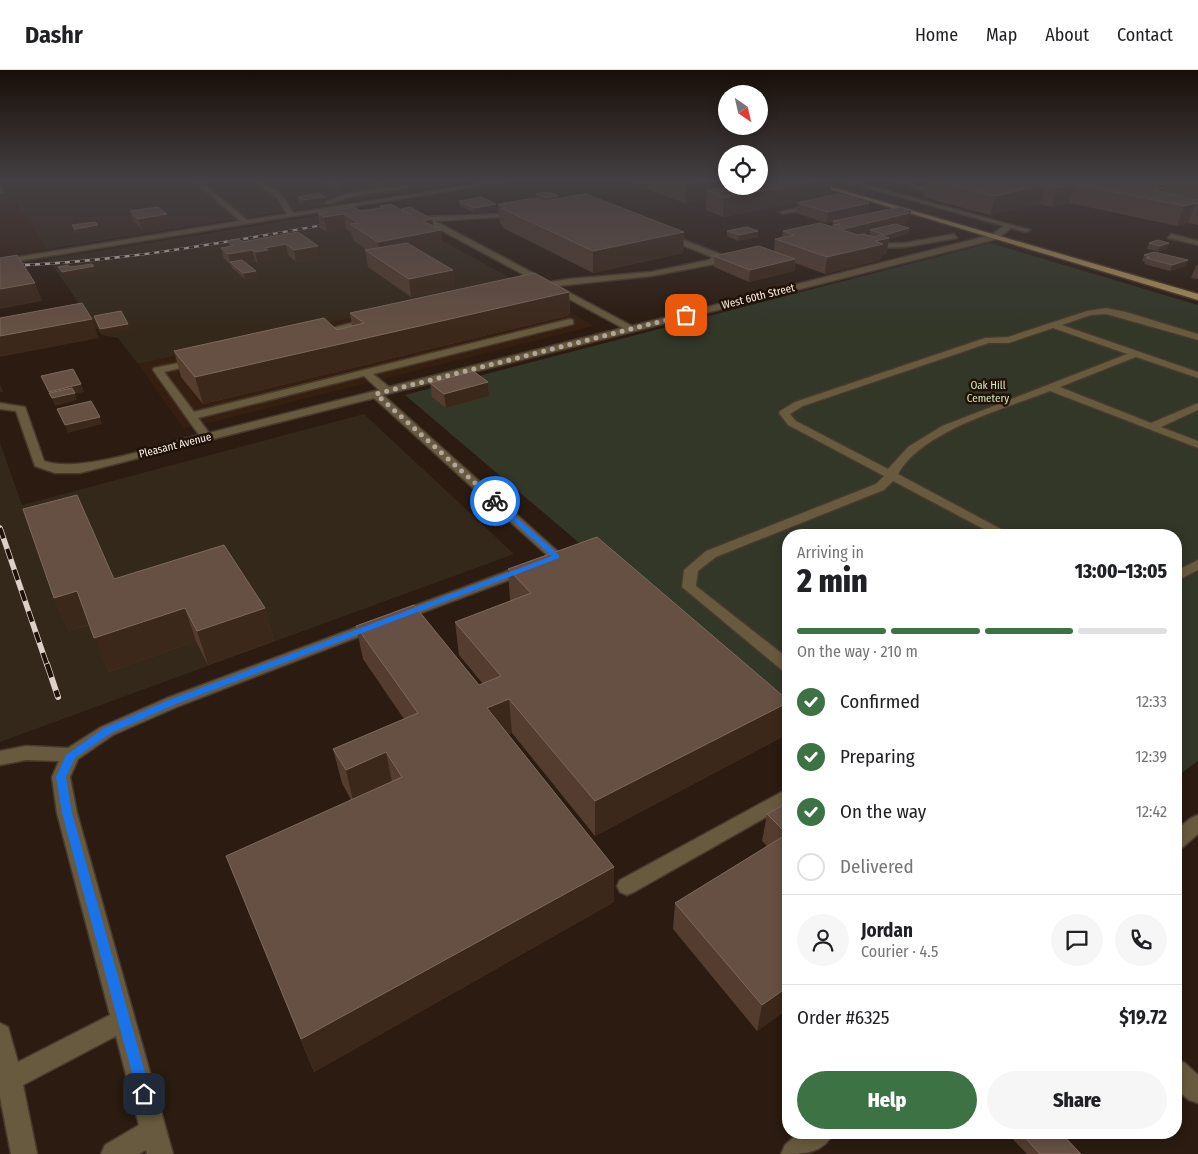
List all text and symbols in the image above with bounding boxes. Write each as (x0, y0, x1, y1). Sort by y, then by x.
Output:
text: Dashr (25, 21, 83, 49)
text: Home (915, 24, 958, 46)
text: Map (986, 24, 1017, 46)
text: About (1045, 24, 1089, 46)
text: Contact (1117, 24, 1173, 46)
north arrow (718, 85, 768, 135)
map controls (718, 85, 768, 195)
button: locate (718, 145, 768, 195)
street label: West 60th Street (720, 281, 796, 312)
pin (665, 294, 707, 336)
icon: bag (672, 301, 700, 329)
park label: Oak Hill Cemetery (967, 379, 1009, 405)
street label: Pleasant Avenue (138, 430, 213, 461)
courier (470, 476, 520, 526)
icon: bike (481, 487, 509, 515)
text: Arriving in (797, 543, 864, 562)
text: 13:00–13:05 (1075, 560, 1167, 583)
text: 2 min (797, 562, 868, 600)
text: On the way · 210 m (797, 642, 918, 661)
icon: check (797, 688, 825, 716)
text: Confirmed (840, 690, 920, 713)
text: 12:33 (1136, 692, 1167, 711)
icon: check (797, 743, 825, 771)
text: Preparing (840, 745, 915, 768)
text: 12:39 (1135, 747, 1167, 766)
icon: check (797, 798, 825, 826)
text: On the way (840, 800, 926, 823)
text: 12:42 (1136, 802, 1167, 821)
text: Delivered (840, 855, 914, 878)
button: person (797, 914, 849, 966)
button: chat (1051, 914, 1103, 966)
button: phone (1115, 914, 1167, 966)
text: Jordan (861, 919, 913, 942)
text: Courier · 4.5 (861, 942, 938, 961)
text: Order #6325 (797, 1006, 889, 1029)
text: $19.72 (1119, 1006, 1167, 1029)
button: Help (797, 1071, 977, 1129)
button: Share (987, 1071, 1167, 1129)
pin (123, 1073, 165, 1115)
icon: home (130, 1080, 158, 1108)

